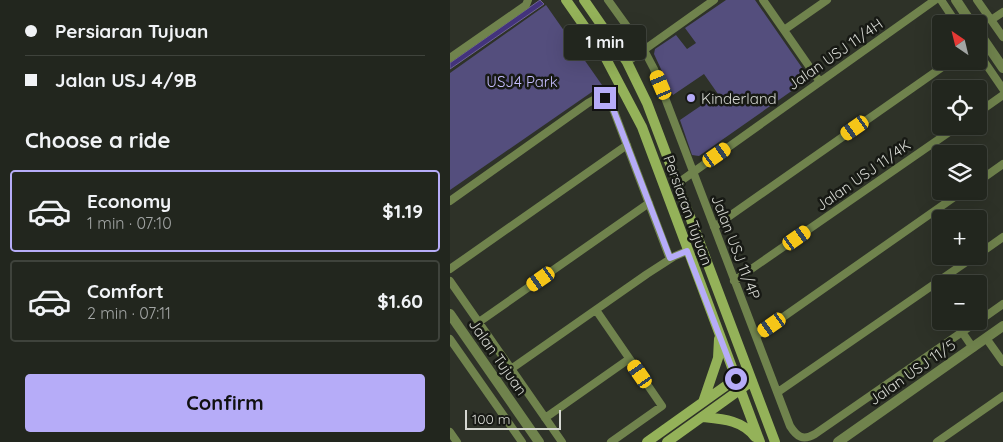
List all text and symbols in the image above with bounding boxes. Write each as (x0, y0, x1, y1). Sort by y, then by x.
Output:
street label: Jalan USJ 11/4H (784, 14, 886, 94)
north arrow (932, 15, 988, 70)
map controls (932, 15, 987, 330)
text: Persiaran Tujuan (55, 19, 208, 43)
callout: 1 min (564, 26, 646, 61)
text: 1 min (586, 32, 624, 52)
text: Jalan USJ 4/9B (55, 68, 197, 92)
car (648, 68, 673, 102)
park label: USJ4 Park (486, 72, 558, 91)
button: locate (932, 80, 987, 135)
route end (594, 87, 616, 109)
place label: Kinderland (701, 89, 777, 108)
marker: Kinderland (685, 92, 697, 104)
car (838, 113, 871, 143)
text: Choose a ride (25, 126, 170, 154)
street label: Jalan USJ 11/4K (812, 135, 914, 215)
car (700, 140, 733, 170)
button: layers (932, 145, 987, 200)
street label: Persiaran Tujuan (659, 152, 717, 268)
icon: car (27, 189, 72, 234)
text: Economy (87, 189, 171, 213)
street label: Jalan USJ 11/4P (707, 192, 765, 302)
text: $1.19 (382, 199, 423, 223)
button: + (932, 210, 987, 265)
text: 1 min · 07:10 (87, 213, 172, 233)
car (780, 223, 813, 253)
car (524, 264, 557, 294)
button: − (932, 275, 987, 330)
icon: car (27, 279, 72, 324)
text: Comfort (87, 279, 164, 303)
text: $1.60 (377, 289, 423, 313)
text: 2 min · 07:11 (87, 303, 171, 323)
car (755, 310, 788, 340)
street label: Jalan Tujuan (465, 315, 531, 399)
street label: Jalan USJ 11/5 (865, 335, 959, 409)
car (625, 357, 654, 391)
route start (725, 368, 747, 390)
button: Confirm (25, 374, 425, 432)
scale bar (465, 407, 561, 430)
text: 100 m (472, 410, 510, 428)

